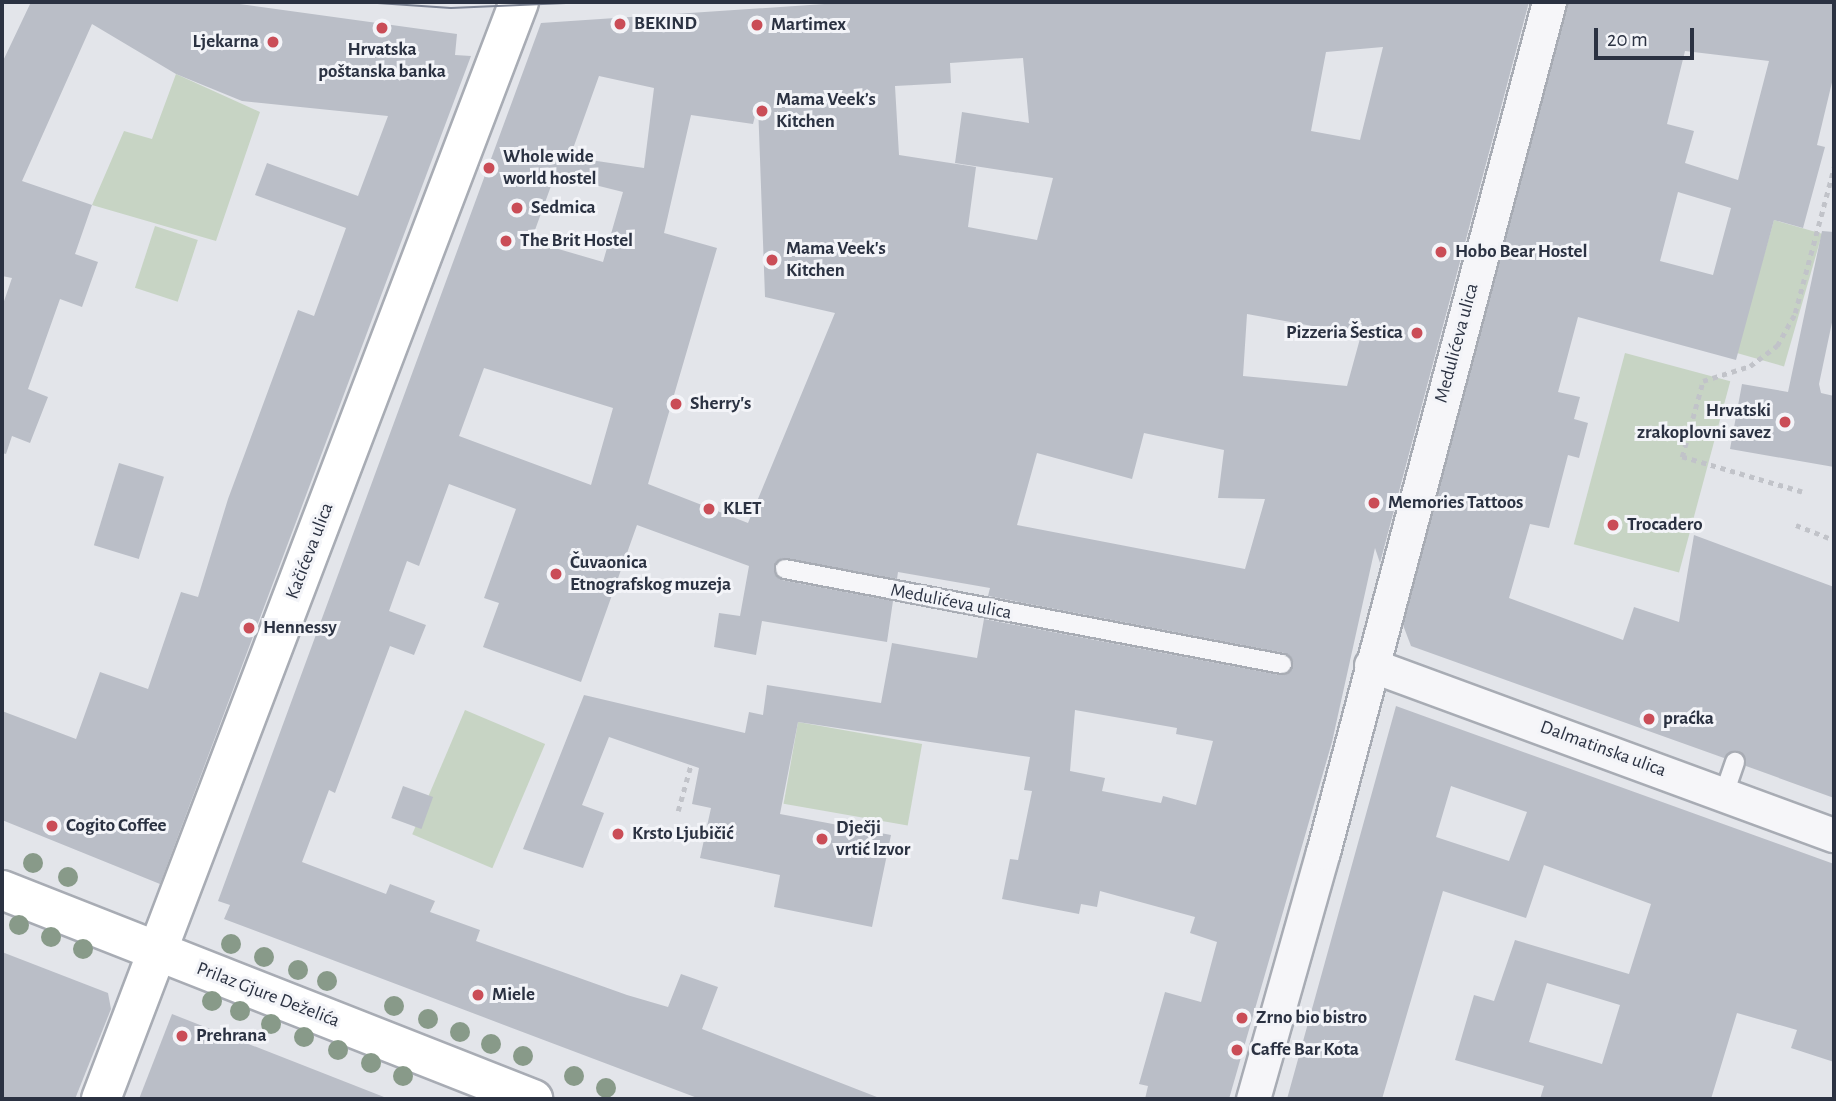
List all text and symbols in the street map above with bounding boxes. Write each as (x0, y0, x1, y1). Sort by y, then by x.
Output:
place label: BEKIND (634, 13, 697, 35)
place label: Martimex (771, 14, 846, 36)
scale bar (1598, 14, 1698, 58)
marker: BEKIND (612, 16, 628, 32)
marker: Martimex (749, 17, 765, 33)
marker: Hrvatska poštanska banka (374, 20, 390, 36)
text: 20 m (1607, 29, 1648, 50)
place label: Ljekarna (193, 31, 259, 53)
marker: Ljekarna (265, 34, 281, 50)
place label: Hrvatska poštanska banka (318, 39, 446, 83)
place label: Mama Veek’s Kitchen (776, 89, 876, 133)
marker: Mama Veek’s Kitchen (754, 103, 770, 119)
place label: Whole wide world hostel (503, 146, 597, 190)
marker: Whole wide world hostel (481, 160, 497, 176)
place label: Sedmica (531, 197, 596, 219)
marker: Sedmica (509, 200, 525, 216)
place label: The Brit Hostel (520, 230, 633, 252)
marker: The Brit Hostel (498, 233, 514, 249)
place label: Mama Veek's Kitchen (786, 238, 886, 282)
place label: Hobo Bear Hostel (1455, 241, 1587, 263)
marker: Hobo Bear Hostel (1433, 244, 1449, 260)
marker: Mama Veek's Kitchen (764, 252, 780, 268)
street label: Medulićeva ulica (1430, 281, 1484, 405)
place label: Pizzeria Šestica (1286, 322, 1403, 344)
marker: Pizzeria Šestica (1409, 325, 1425, 341)
place label: Sherry's (690, 393, 751, 415)
marker: Sherry's (668, 396, 684, 412)
place label: Hrvatski zrakoplovni savez (1637, 400, 1771, 444)
marker: Hrvatski zrakoplovni savez (1777, 414, 1793, 430)
place label: Memories Tattoos (1388, 492, 1523, 514)
marker: Memories Tattoos (1366, 495, 1382, 511)
place label: KLET (723, 498, 762, 520)
street label: Kačićeva ulica (281, 500, 339, 602)
marker: KLET (701, 501, 717, 517)
place label: Trocadero (1627, 514, 1703, 536)
marker: Trocadero (1605, 517, 1621, 533)
place label: Čuvaonica Etnografskog muzeja (570, 552, 731, 596)
marker: Čuvaonica Etnografskog muzeja (548, 566, 564, 582)
street label: Medulićeva ulica (889, 579, 1013, 625)
place label: Hennessy (263, 617, 337, 639)
marker: Hennessy (241, 620, 257, 636)
place label: praćka (1663, 708, 1714, 730)
marker: praćka (1641, 711, 1657, 727)
street label: Dalmatinska ulica (1537, 716, 1669, 782)
place label: Cogito Coffee (66, 815, 167, 837)
place label: Dječji vrtić Izvor (836, 817, 910, 861)
marker: Cogito Coffee (44, 818, 60, 834)
place label: Krsto Ljubičić (632, 823, 733, 845)
marker: Krsto Ljubičić (610, 826, 626, 842)
marker: Dječji vrtić Izvor (814, 831, 830, 847)
street label: Prilaz Gjure Deželića (193, 957, 343, 1033)
place label: Miele (492, 984, 535, 1006)
marker: Miele (470, 987, 486, 1003)
place label: Zrno bio bistro (1256, 1007, 1367, 1029)
marker: Zrno bio bistro (1234, 1010, 1250, 1026)
place label: Prehrana (196, 1025, 267, 1047)
marker: Prehrana (174, 1028, 190, 1044)
place label: Caffe Bar Kota (1251, 1039, 1359, 1061)
marker: Caffe Bar Kota (1229, 1042, 1245, 1058)

